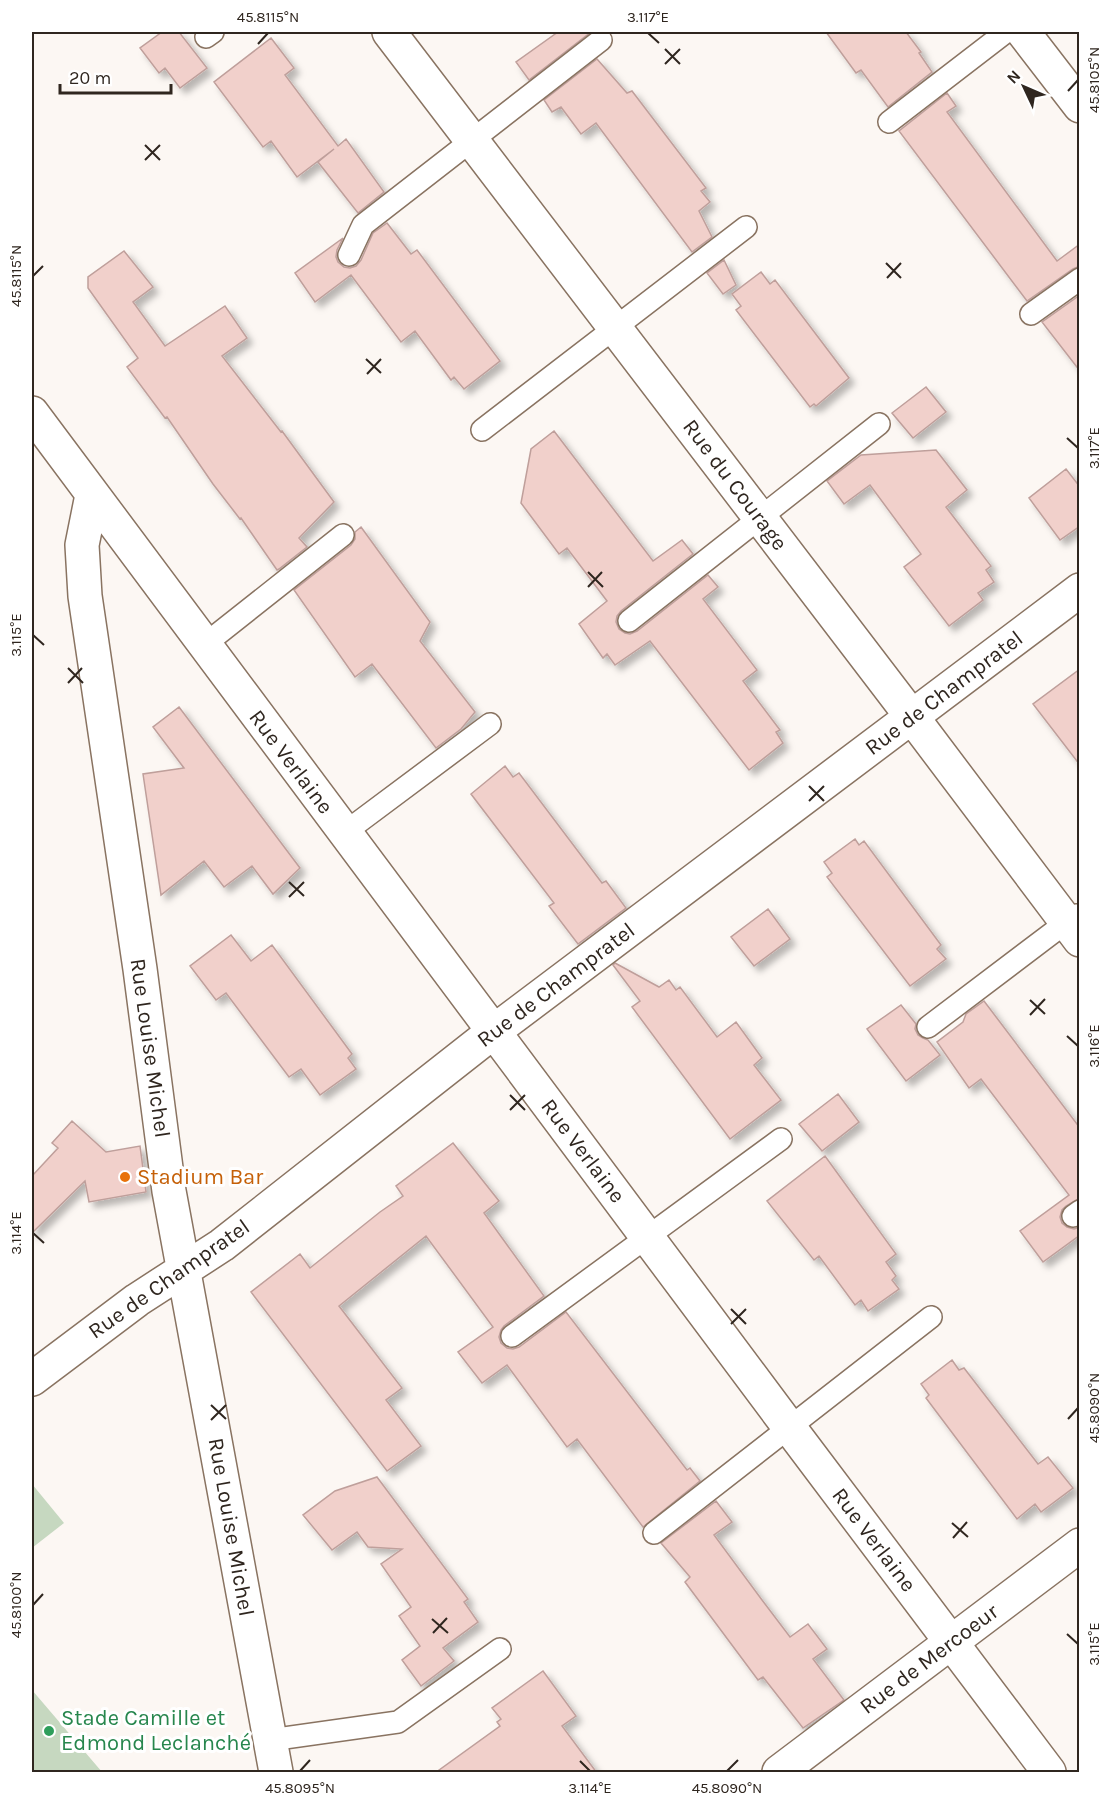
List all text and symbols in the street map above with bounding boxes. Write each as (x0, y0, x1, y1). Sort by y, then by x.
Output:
text: 45.8115°N (237, 8, 299, 26)
text: 3.117°E (627, 8, 669, 26)
text: 45.8105°N (1085, 47, 1103, 113)
scale bar (60, 57, 171, 95)
north arrow (994, 57, 1054, 117)
text: N (1003, 66, 1024, 88)
text: 20 m (69, 67, 111, 89)
text: 45.8115°N (7, 245, 25, 307)
street label: Rue du Courage (677, 414, 793, 556)
text: 3.117°E (1085, 427, 1103, 469)
text: 3.115°E (7, 613, 25, 657)
street label: Rue de Champratel (860, 625, 1028, 761)
street label: Rue Verlaine (243, 705, 339, 819)
street label: Rue de Champratel (472, 917, 640, 1053)
street label: Rue Louise Michel (125, 957, 175, 1139)
text: 3.116°E (1085, 1024, 1103, 1068)
street label: Rue Verlaine (535, 1094, 631, 1208)
place label: Stadium Bar (137, 1164, 263, 1190)
marker: Stadium Bar (118, 1170, 132, 1184)
text: 3.114°E (7, 1211, 25, 1255)
street label: Rue de Champratel (83, 1214, 255, 1344)
text: 45.8090°N (1085, 1373, 1103, 1443)
street label: Rue Louise Michel (202, 1436, 260, 1618)
street label: Rue Verlaine (826, 1483, 922, 1597)
text: 45.8100°N (7, 1572, 25, 1638)
street label: Rue de Mercoeur (855, 1598, 1003, 1720)
text: 3.115°E (1085, 1622, 1103, 1666)
place label: Stade Camille et Edmond Leclanché (61, 1705, 251, 1756)
marker: Stade Camille et Edmond Leclanché (42, 1724, 56, 1738)
text: 45.8095°N (265, 1779, 335, 1797)
text: 3.114°E (568, 1779, 612, 1797)
text: 45.8090°N (692, 1779, 762, 1797)

